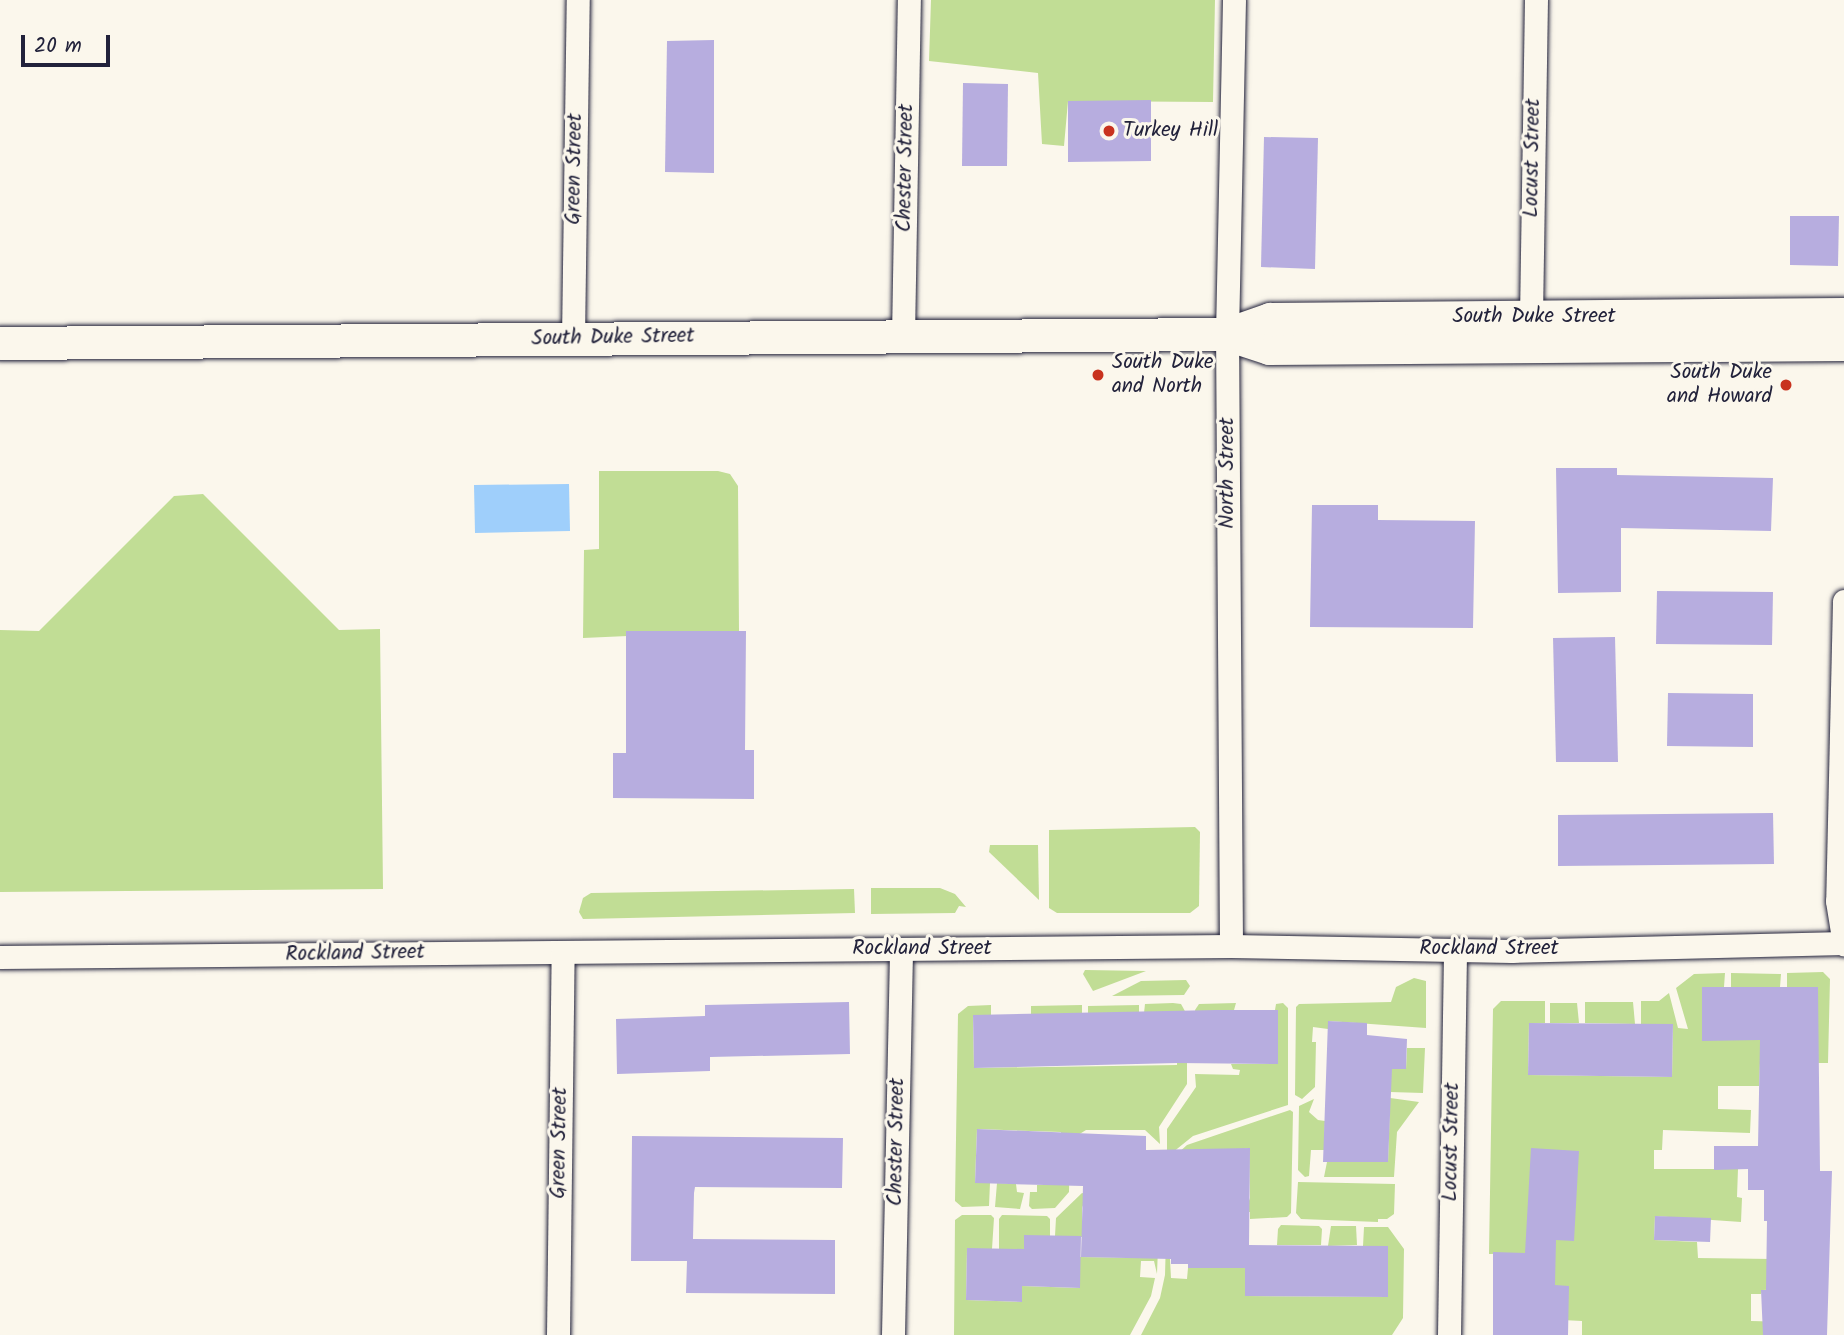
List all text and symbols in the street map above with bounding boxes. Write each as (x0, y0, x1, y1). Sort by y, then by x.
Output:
scale bar (24, 21, 114, 65)
text: 20 m (34, 30, 82, 63)
street label: Locust Street (1519, 98, 1547, 218)
street label: Chester Street (892, 104, 920, 232)
street label: Green Street (561, 113, 589, 225)
place label: Turkey Hill (1123, 118, 1218, 144)
marker: Turkey Hill (1101, 123, 1117, 139)
street label: South Duke Street (1452, 304, 1616, 330)
street label: South Duke Street (531, 324, 695, 352)
place label: South Duke and North (1112, 350, 1214, 400)
place label: South Duke and Howard (1667, 360, 1772, 410)
marker: South Duke and North (1090, 367, 1106, 383)
marker: South Duke and Howard (1778, 377, 1794, 393)
street label: North Street (1215, 417, 1241, 529)
street label: Rockland Street (852, 936, 992, 962)
street label: Rockland Street (1419, 936, 1559, 962)
street label: Rockland Street (285, 940, 425, 968)
street label: Chester Street (883, 1078, 911, 1206)
street label: Locust Street (1438, 1082, 1466, 1202)
street label: Green Street (546, 1087, 574, 1199)

